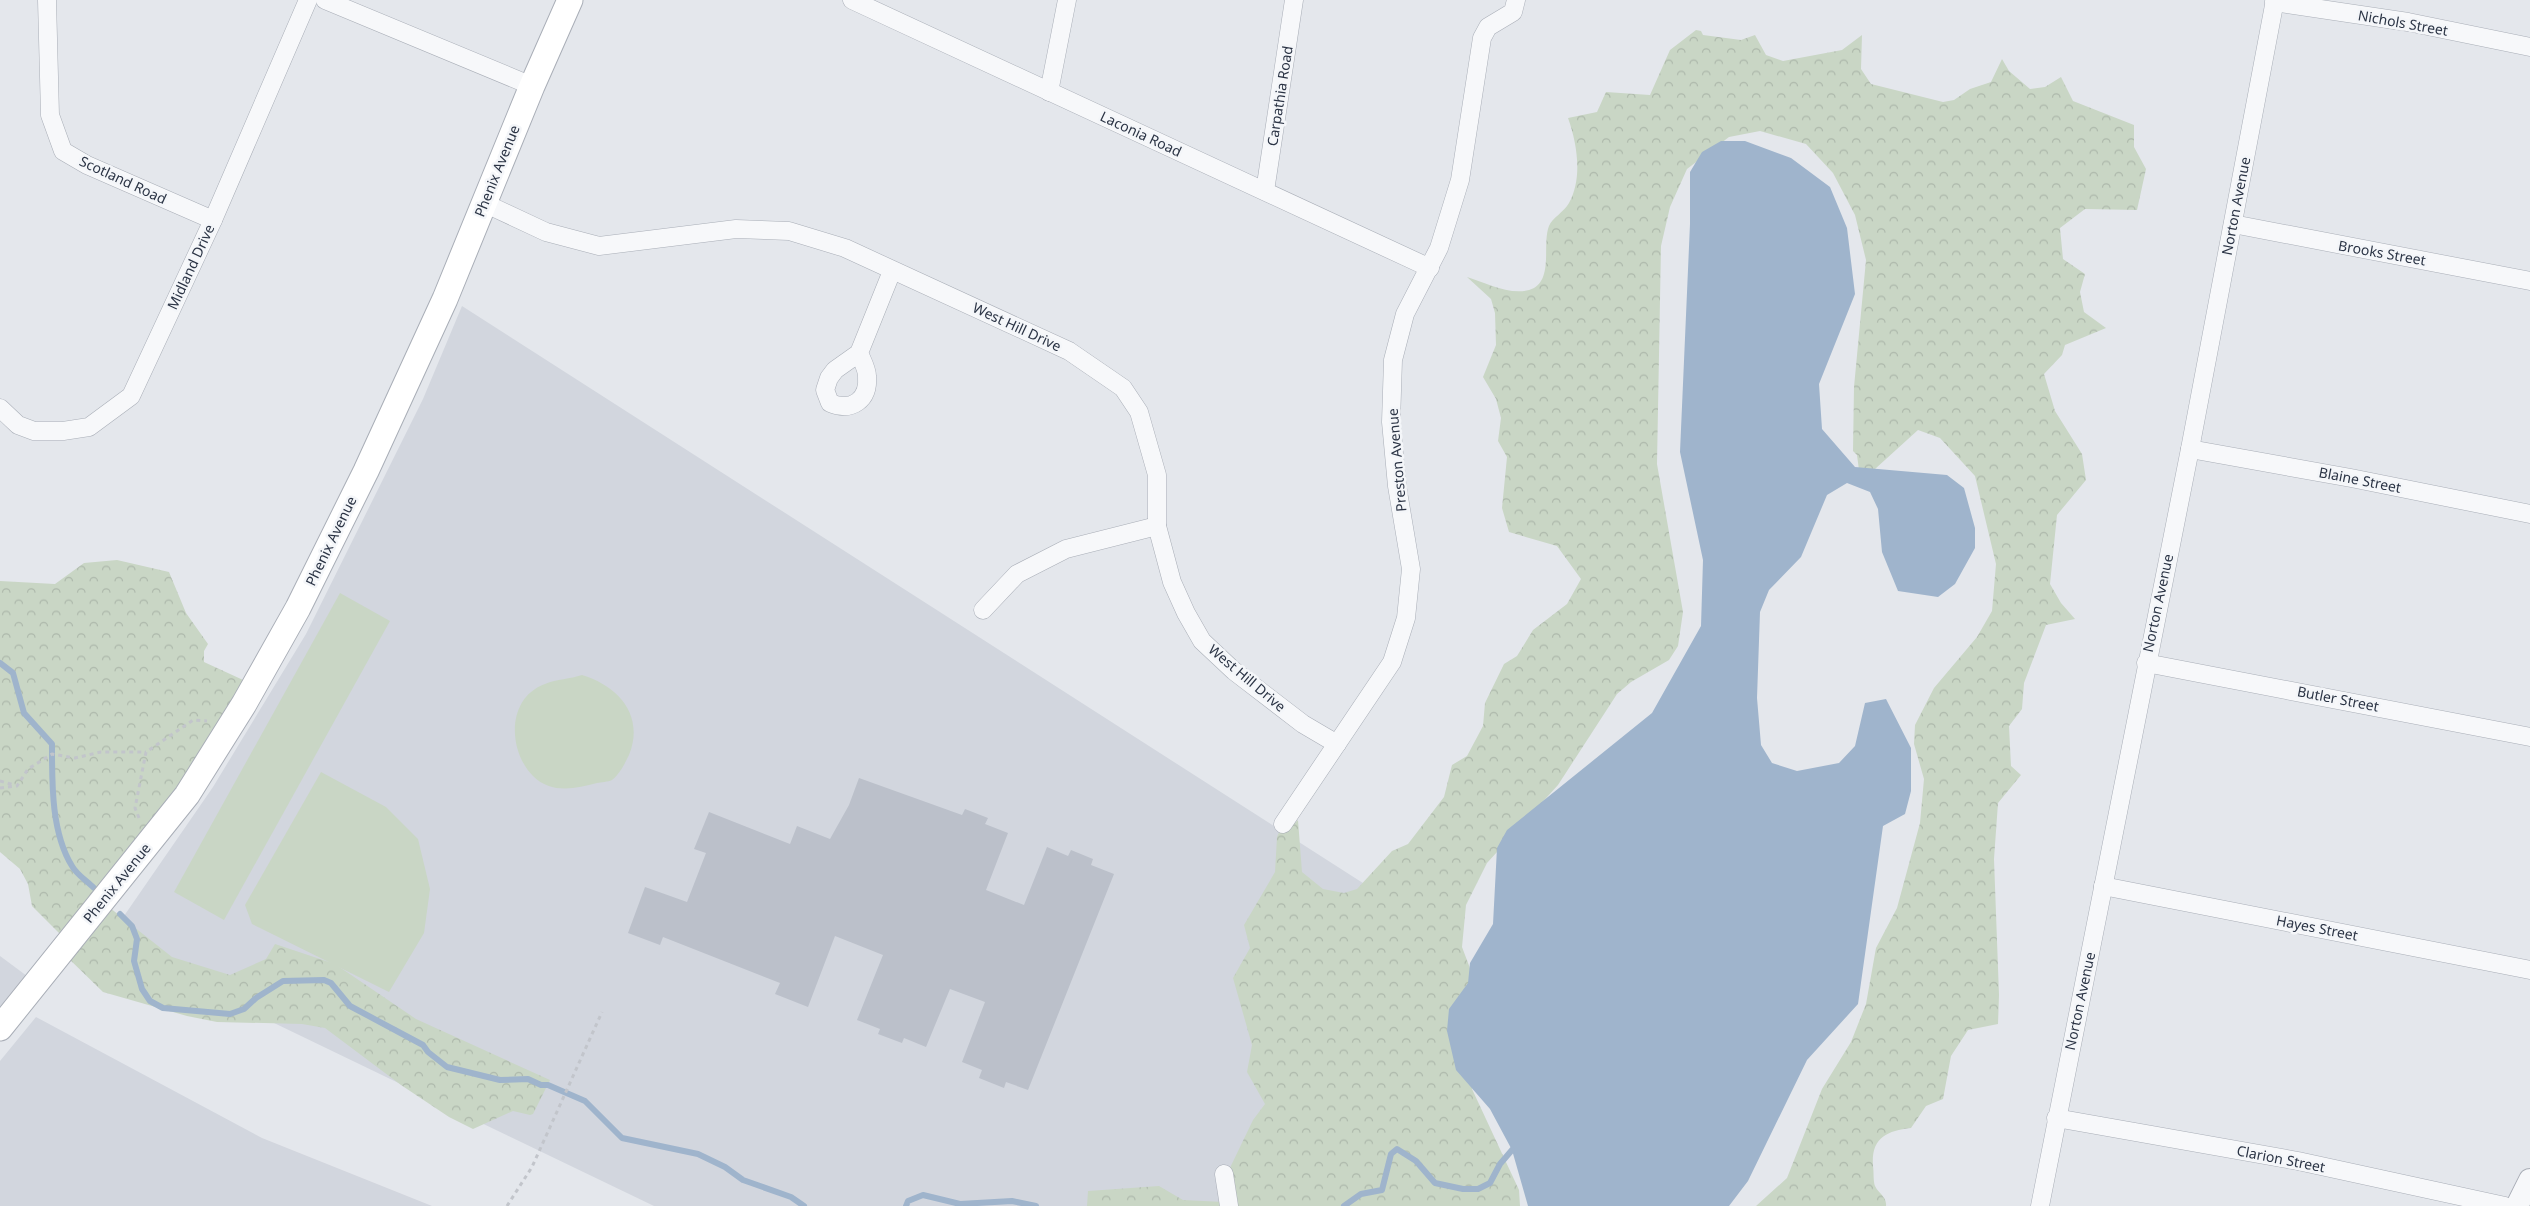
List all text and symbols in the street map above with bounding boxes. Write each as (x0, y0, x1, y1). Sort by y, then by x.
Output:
street label: Nichols Street (2357, 5, 2450, 40)
street label: Carpathia Road (1262, 44, 1297, 147)
street label: Laconia Road (1097, 106, 1185, 161)
street label: Phenix Avenue (469, 122, 524, 220)
street label: Scotland Road (77, 151, 170, 208)
street label: Norton Avenue (2217, 155, 2254, 257)
street label: Midland Drive (163, 221, 219, 312)
street label: Brooks Street (2337, 235, 2427, 270)
street label: West Hill Drive (970, 298, 1065, 355)
street label: Preston Avenue (1383, 408, 1410, 512)
street label: Blaine Street (2317, 462, 2403, 497)
street label: Phenix Avenue (301, 493, 361, 589)
street label: Norton Avenue (2138, 552, 2177, 654)
street label: West Hill Drive (1205, 640, 1290, 716)
street label: Butler Street (2296, 681, 2381, 716)
street label: Phenix Avenue (79, 839, 155, 927)
street label: Hayes Street (2275, 910, 2359, 945)
street label: Norton Avenue (2060, 950, 2099, 1052)
street label: Clarion Street (2235, 1141, 2327, 1176)

